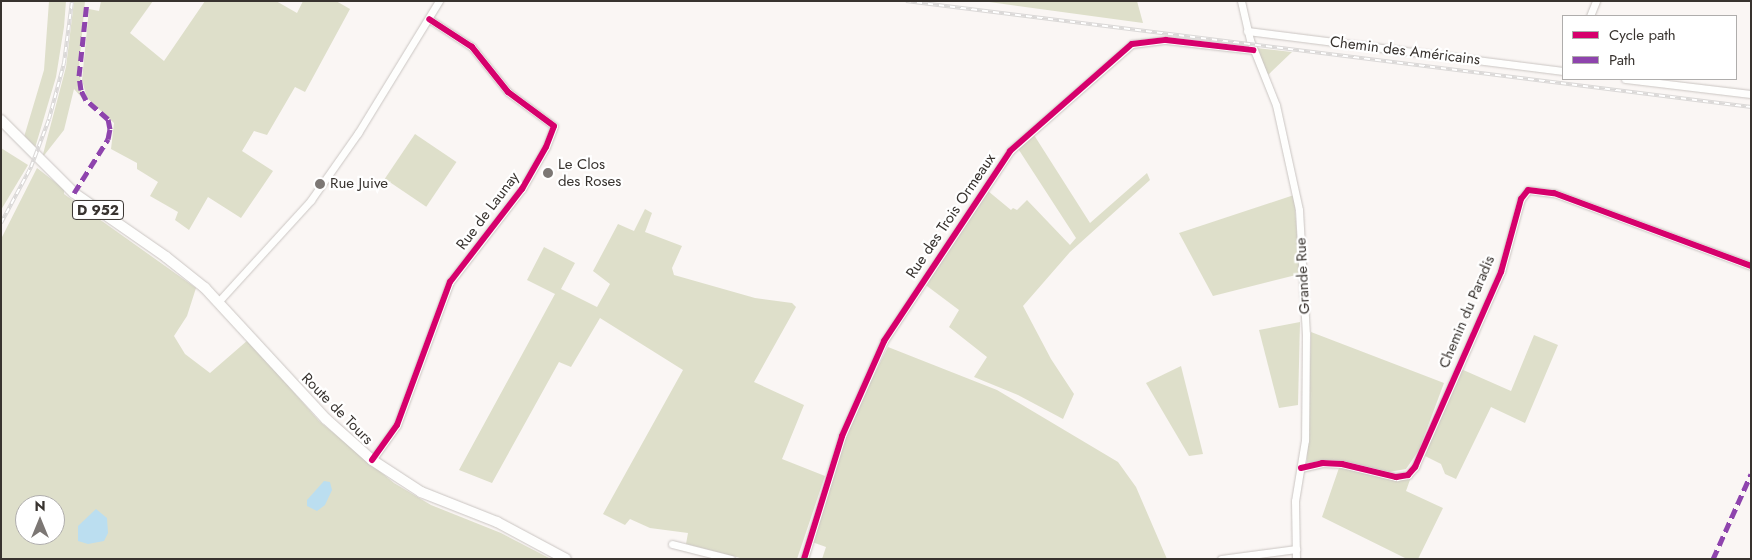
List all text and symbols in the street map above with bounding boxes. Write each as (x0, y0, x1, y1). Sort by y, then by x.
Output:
legend (1562, 15, 1737, 80)
text: Cycle path (1609, 24, 1676, 46)
street label: Chemin des Américains (1329, 33, 1481, 69)
text: Path (1609, 49, 1635, 71)
street label: Rue des Trois Ormeaux (903, 150, 999, 282)
place label: Le Clos des Roses (558, 155, 621, 190)
marker: Le Clos des Roses (542, 167, 554, 179)
street label: Rue de Launay (453, 169, 523, 253)
place label: Rue Juive (330, 175, 388, 193)
marker: Rue Juive (314, 178, 326, 190)
road number: D 952 (72, 198, 124, 222)
street label: Grande Rue (1292, 237, 1314, 315)
street label: Chemin du Paradis (1435, 253, 1499, 371)
street label: Route de Tours (297, 369, 377, 449)
north arrow (15, 495, 65, 545)
text: N (34, 496, 46, 516)

